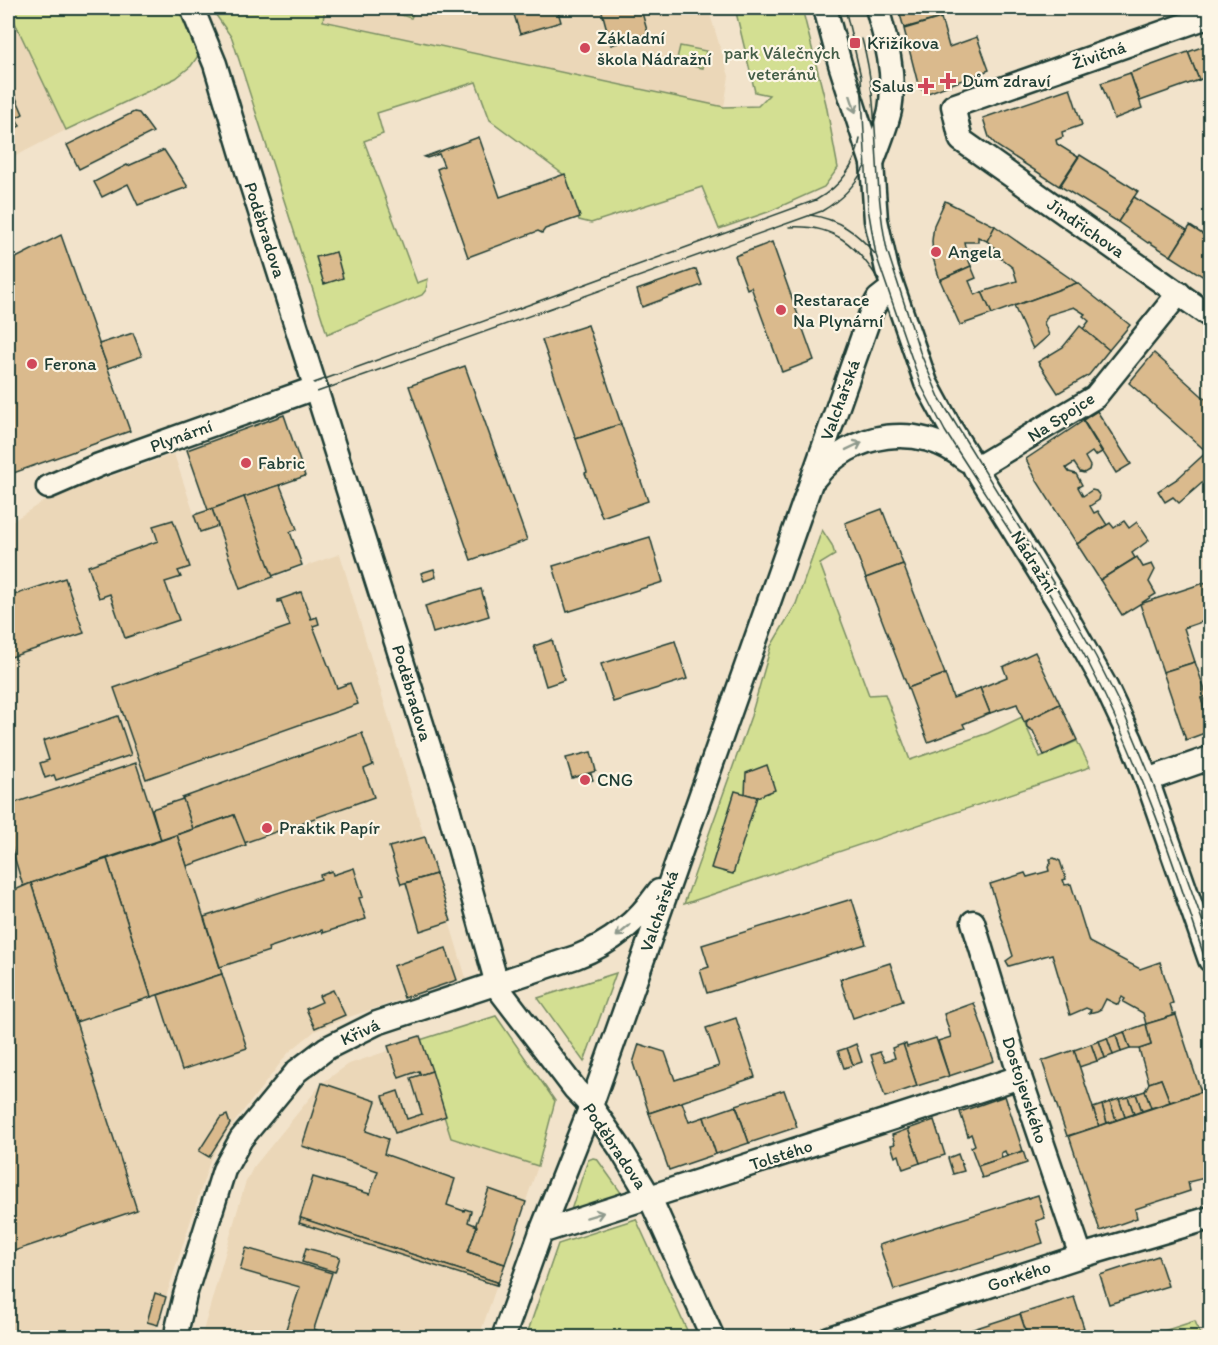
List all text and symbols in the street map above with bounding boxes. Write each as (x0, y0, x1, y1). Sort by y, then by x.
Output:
place label: Základní škola Nádražní (597, 27, 712, 70)
place label: Křižíkova (867, 32, 940, 54)
street label: Živičná (1069, 35, 1129, 74)
marker: Křižíkova (848, 36, 862, 50)
marker: Základní škola Nádražní (578, 41, 592, 55)
park label: park Válečných veteránů (724, 42, 841, 85)
place label: Dům zdraví (962, 70, 1051, 92)
marker: Dům zdraví (939, 72, 957, 90)
place label: Salus (872, 75, 914, 97)
marker: Salus (919, 79, 933, 93)
one-way arrow (848, 94, 859, 113)
street label: Poděbradova (239, 179, 291, 281)
street label: Jindřichova (1043, 193, 1130, 263)
place label: Angela (948, 241, 1002, 263)
marker: Angela (929, 245, 943, 259)
place label: Restarace Na Plynární (793, 289, 884, 332)
marker: Restarace Na Plynární (774, 303, 788, 317)
place label: Ferona (44, 353, 97, 375)
street label: Valchařská (815, 356, 865, 444)
marker: Ferona (25, 357, 39, 371)
street label: Na Spojce (1023, 387, 1099, 447)
street label: Plynární (147, 414, 216, 457)
one-way arrow (845, 440, 863, 452)
place label: Fabric (258, 452, 305, 474)
marker: Fabric (239, 456, 253, 470)
street label: Nádražní (1006, 526, 1062, 598)
street label: Poděbradova (387, 642, 437, 744)
place label: CNG (597, 769, 633, 791)
marker: CNG (578, 773, 592, 787)
place label: Praktik Papír (279, 817, 381, 839)
marker: Praktik Papír (260, 821, 274, 835)
street label: Valchařská (635, 867, 683, 955)
one-way arrow (616, 924, 631, 938)
street label: Křivá (337, 1013, 384, 1051)
street label: Dostojevského (997, 1034, 1053, 1146)
street label: Poděbradova (578, 1099, 652, 1194)
street label: Tolstého (747, 1135, 815, 1175)
one-way arrow (585, 1209, 604, 1220)
street label: Gorkého (985, 1255, 1053, 1297)

